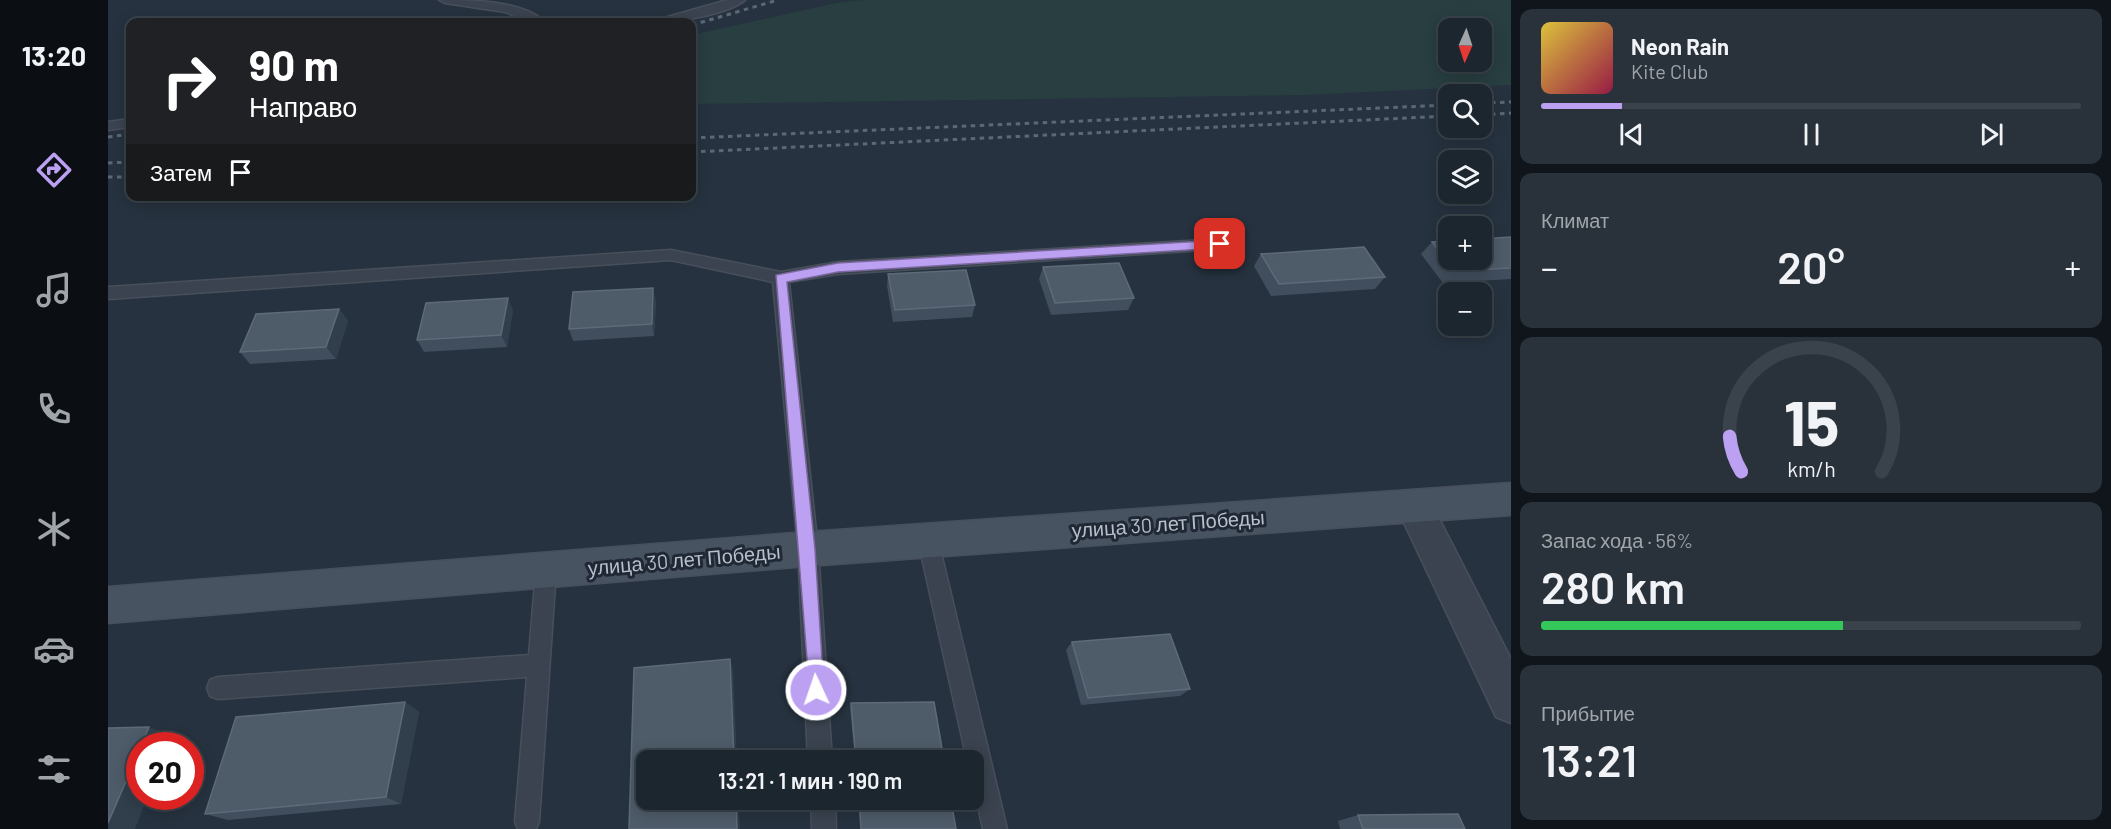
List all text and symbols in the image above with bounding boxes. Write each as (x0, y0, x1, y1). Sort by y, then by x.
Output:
north arrow (1438, 18, 1492, 72)
map controls (1438, 18, 1492, 336)
text: Neon Rain (1631, 33, 1729, 59)
text: 13:20 (22, 39, 86, 71)
text: 90 m (249, 39, 339, 89)
icon: right (150, 42, 228, 120)
text: Kite Club (1631, 59, 1708, 83)
button: search (1438, 84, 1492, 138)
text: Направо (249, 90, 357, 122)
icon: previous (1615, 118, 1648, 151)
icon: pause (1795, 118, 1828, 151)
icon: next (1975, 118, 2008, 151)
icon: directions (33, 149, 75, 191)
button: layers (1438, 150, 1492, 204)
icon: arrive (224, 156, 257, 189)
text: Затем (150, 159, 212, 185)
text: Климат (1541, 208, 1609, 232)
button: + (1438, 216, 1492, 270)
pin (1194, 218, 1245, 269)
icon: arrive (1203, 227, 1236, 260)
text: 20° (1777, 239, 1845, 293)
text: − (1541, 247, 1558, 287)
text: + (2065, 247, 2081, 287)
icon: music (33, 269, 75, 311)
button: − (1438, 282, 1492, 336)
text: 15 (1783, 384, 1839, 458)
icon: phone (33, 388, 75, 430)
text: km/h (1787, 456, 1835, 481)
street label: улица 30 лет Победы (1071, 504, 1265, 542)
icon: climate (33, 508, 75, 550)
text: Запас хода · 56% (1541, 528, 1693, 552)
street label: улица 30 лет Победы (587, 539, 781, 579)
text: 280 km (1541, 559, 1685, 613)
icon: car (33, 628, 75, 670)
position arrow (784, 658, 848, 722)
text: Прибытие (1541, 701, 1635, 725)
speed limit sign: 20 (126, 732, 204, 810)
text: 13:21 (1541, 732, 1637, 786)
icon: filters (33, 748, 75, 790)
text: 13:21 · 1 мин · 190 m (718, 767, 902, 793)

